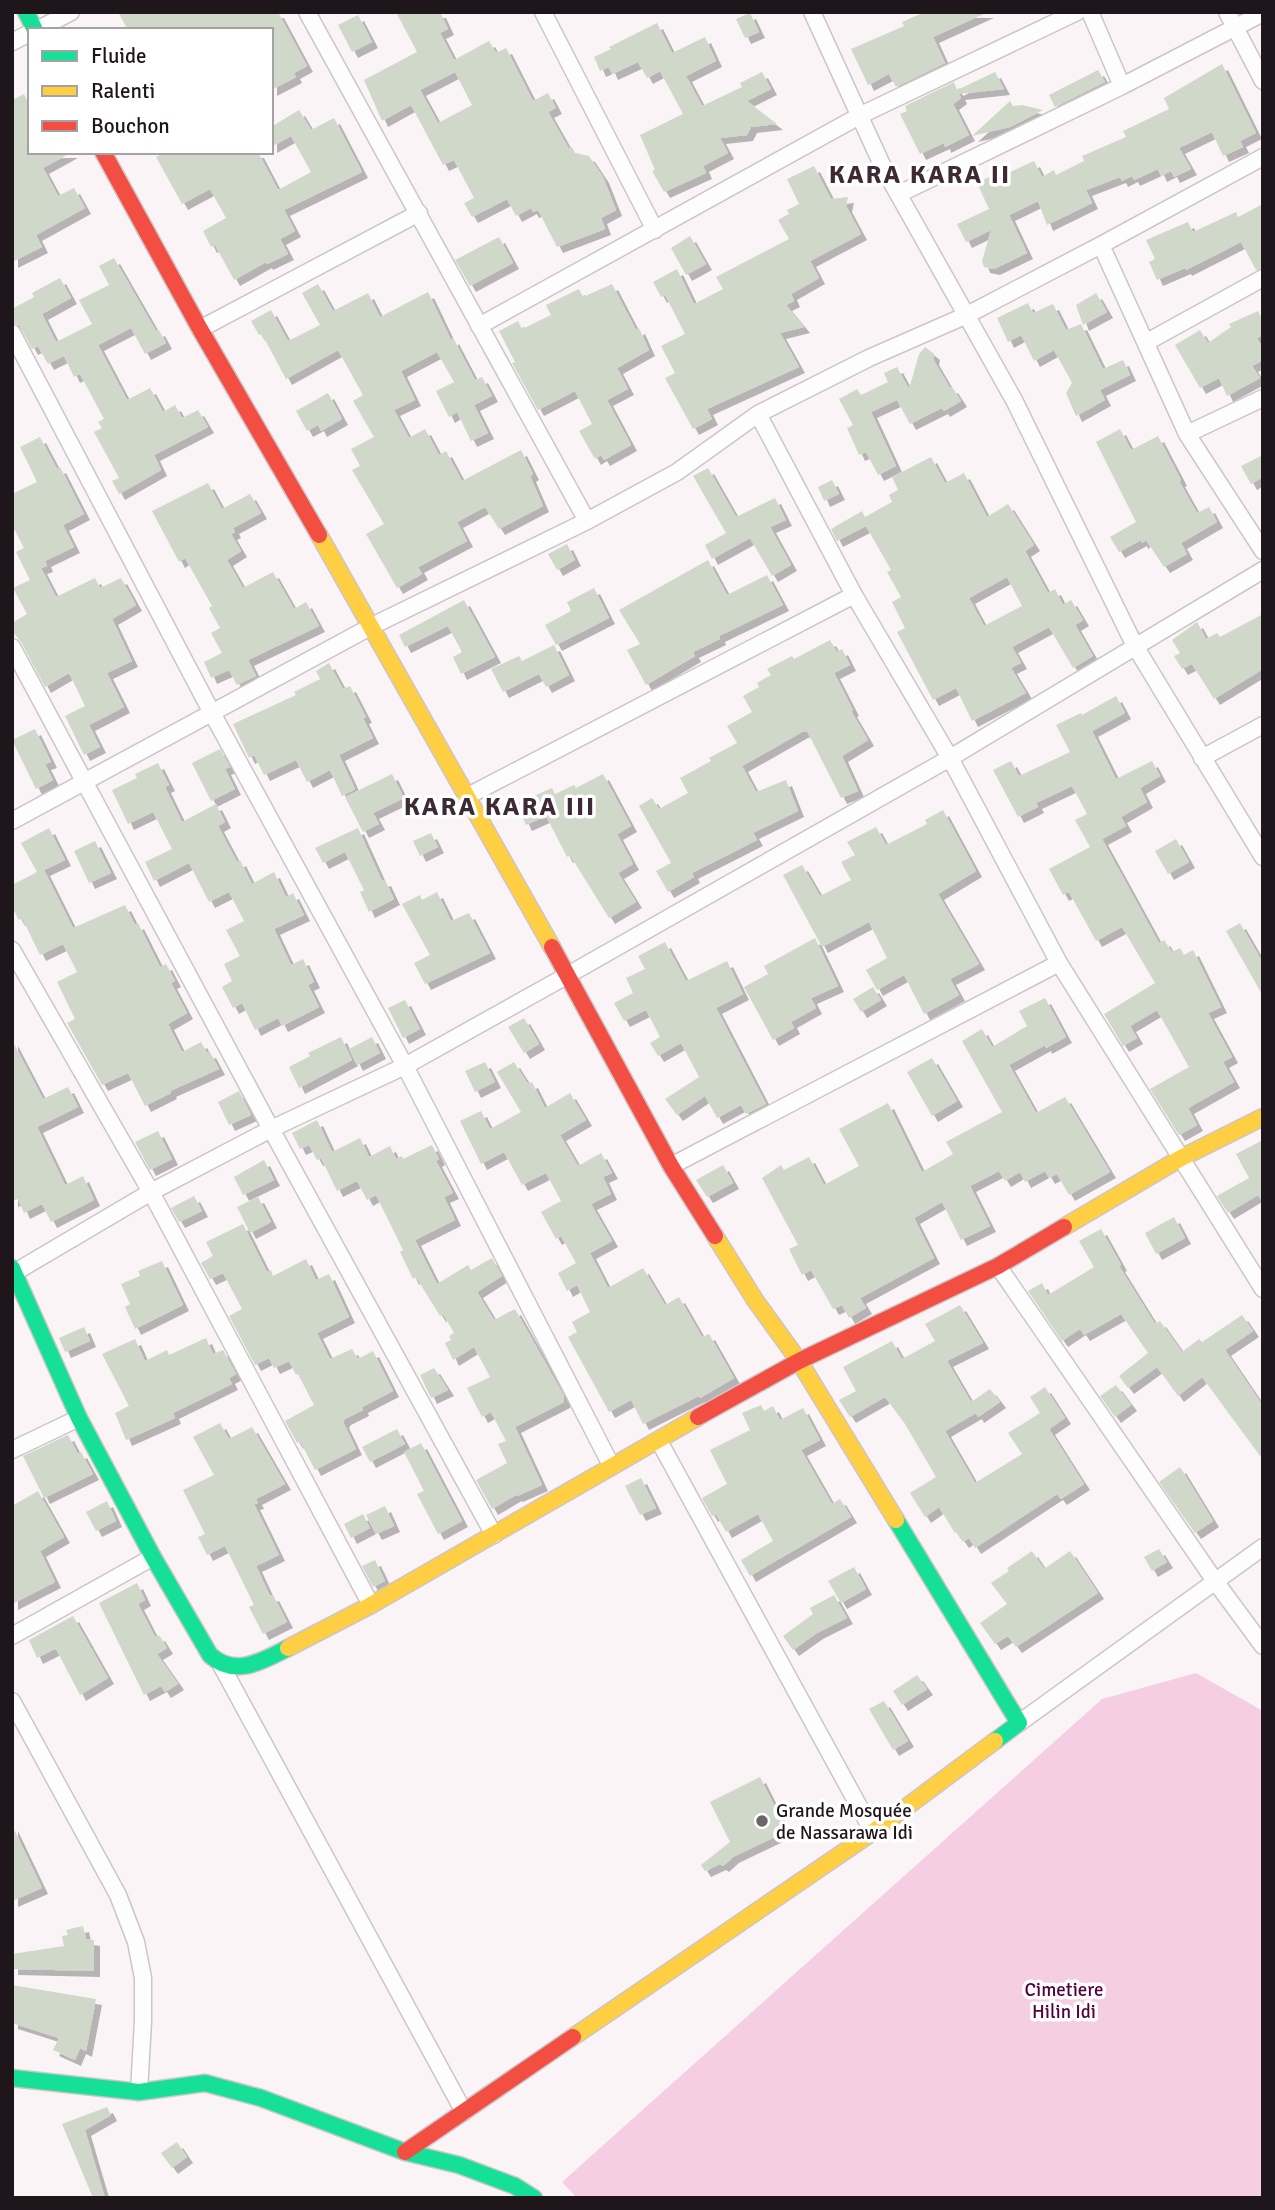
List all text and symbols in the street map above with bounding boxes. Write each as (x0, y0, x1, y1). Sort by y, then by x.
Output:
legend (28, 28, 273, 154)
text: Fluide (91, 43, 147, 69)
text: Ralenti (91, 78, 155, 104)
text: Bouchon (91, 113, 170, 139)
district label: KARA KARA II (829, 159, 1011, 191)
district label: KARA KARA III (404, 791, 596, 823)
place label: Grande Mosquée de Nassarawa Idi (776, 1799, 913, 1845)
marker: Grande Mosquée de Nassarawa Idi (754, 1813, 770, 1829)
park label: Cimetiere Hilin Idi (1025, 1978, 1103, 2024)

